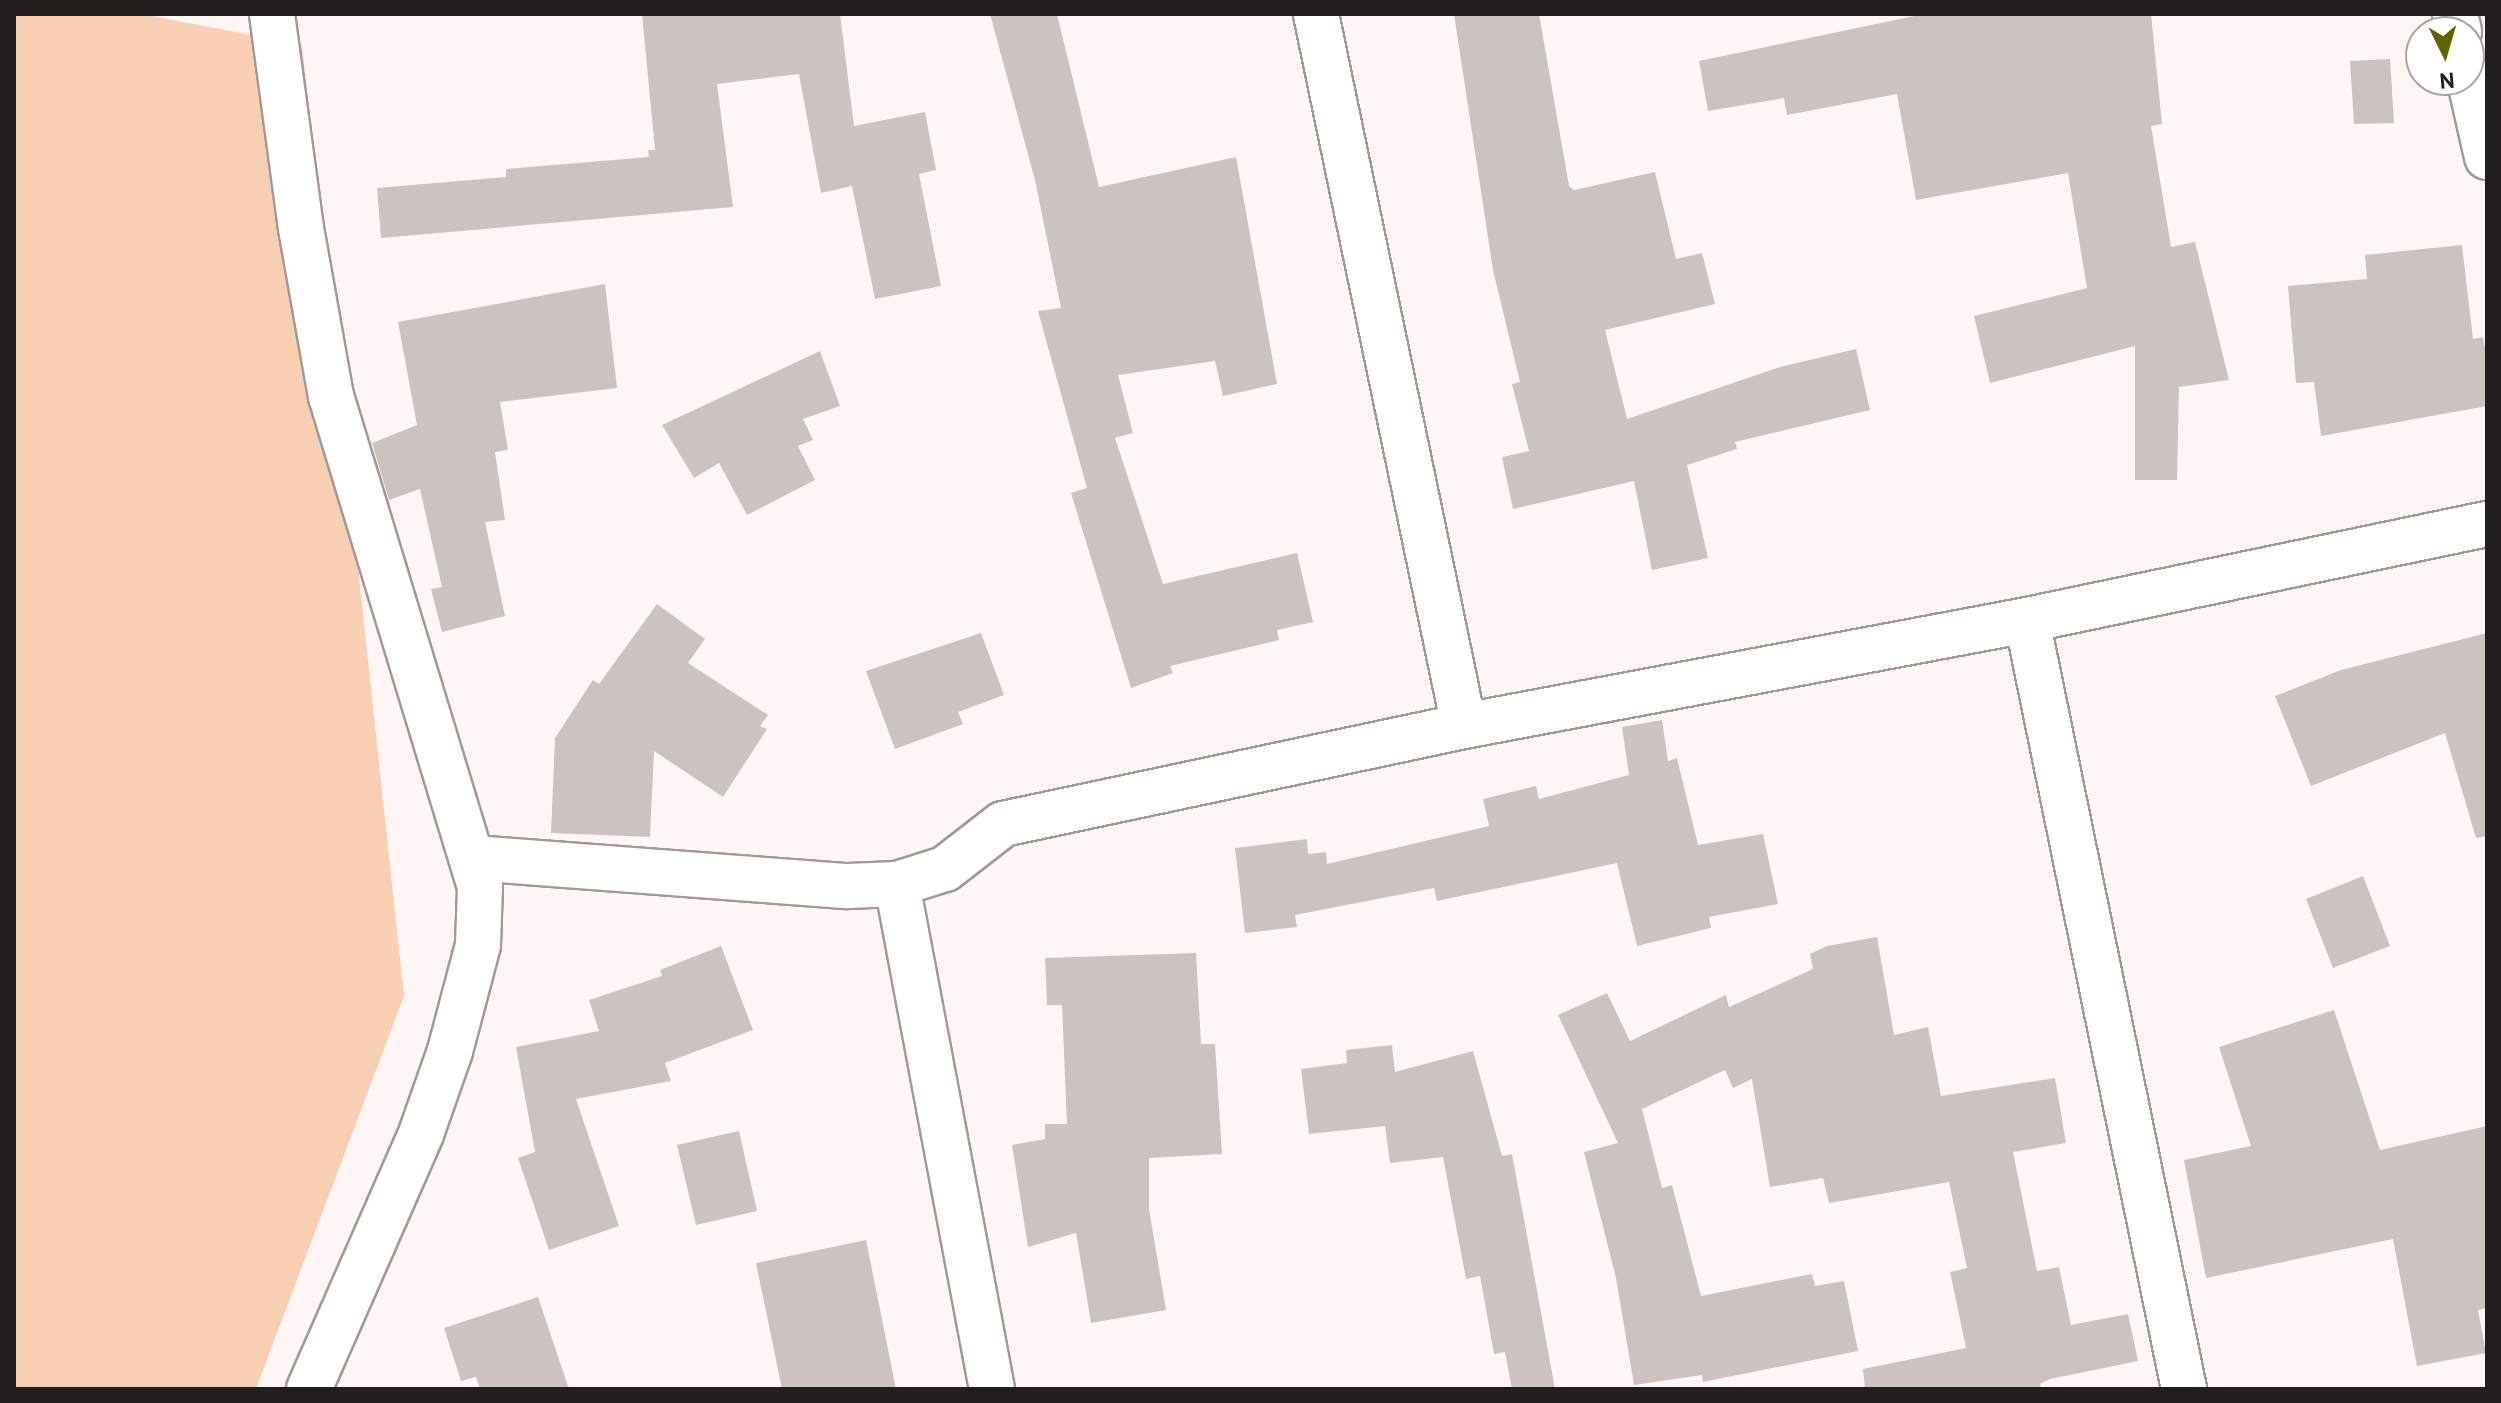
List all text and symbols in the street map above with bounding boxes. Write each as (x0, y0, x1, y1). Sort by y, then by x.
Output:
north arrow (2405, 16, 2485, 96)
text: N (2438, 64, 2456, 93)

